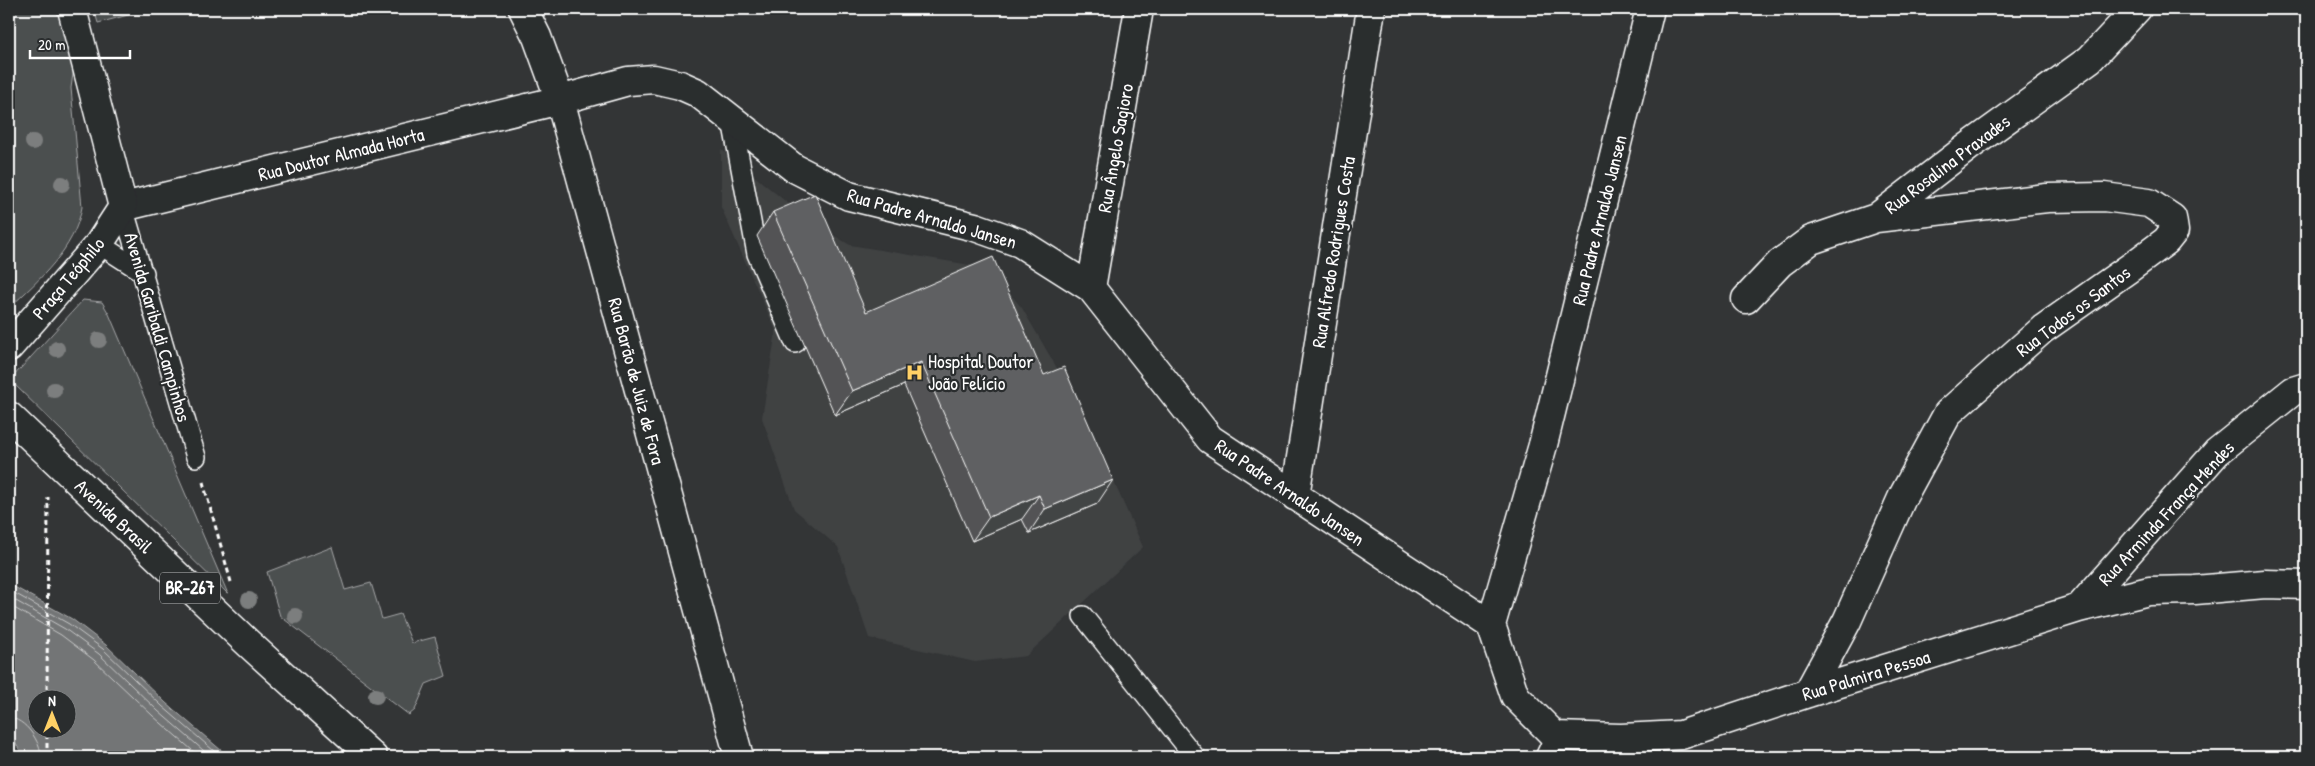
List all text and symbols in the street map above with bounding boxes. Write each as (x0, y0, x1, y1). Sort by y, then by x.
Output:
scale bar (30, 28, 130, 60)
text: 20 m (38, 34, 65, 55)
street label: Rua Ângelo Sagioro (1091, 81, 1139, 215)
street label: Rua Rosalina Praxades (1879, 108, 2015, 220)
street label: Rua Doutor Almada Horta (255, 121, 427, 187)
street label: Rua Padre Arnaldo Jansen (1565, 132, 1633, 308)
street label: Rua Alfredo Rodrigues Costa (1305, 154, 1361, 350)
street label: Rua Padre Arnaldo Jansen (844, 181, 1020, 255)
street label: Avenida Garibaldi Campinhos (119, 229, 197, 425)
street label: Praça Teóphilo (26, 231, 110, 325)
street label: Rua Todos os Santos (2010, 259, 2136, 363)
street label: Rua Barão de Juiz de Fora (602, 295, 672, 468)
place label: Hospital Doutor João Felício (928, 348, 1034, 396)
hospital icon: Hospital Doutor João Felício (904, 362, 924, 382)
street label: Rua Padre Arnaldo Jansen (1210, 432, 1370, 552)
street label: Rua Arminda França Mendes (2092, 435, 2240, 591)
street label: Avenida Brasil (69, 473, 159, 559)
road number: BR-267 (160, 572, 220, 604)
street label: Rua Palmira Pessoa (1799, 643, 1934, 707)
north arrow (28, 688, 78, 738)
text: N (48, 691, 56, 710)

